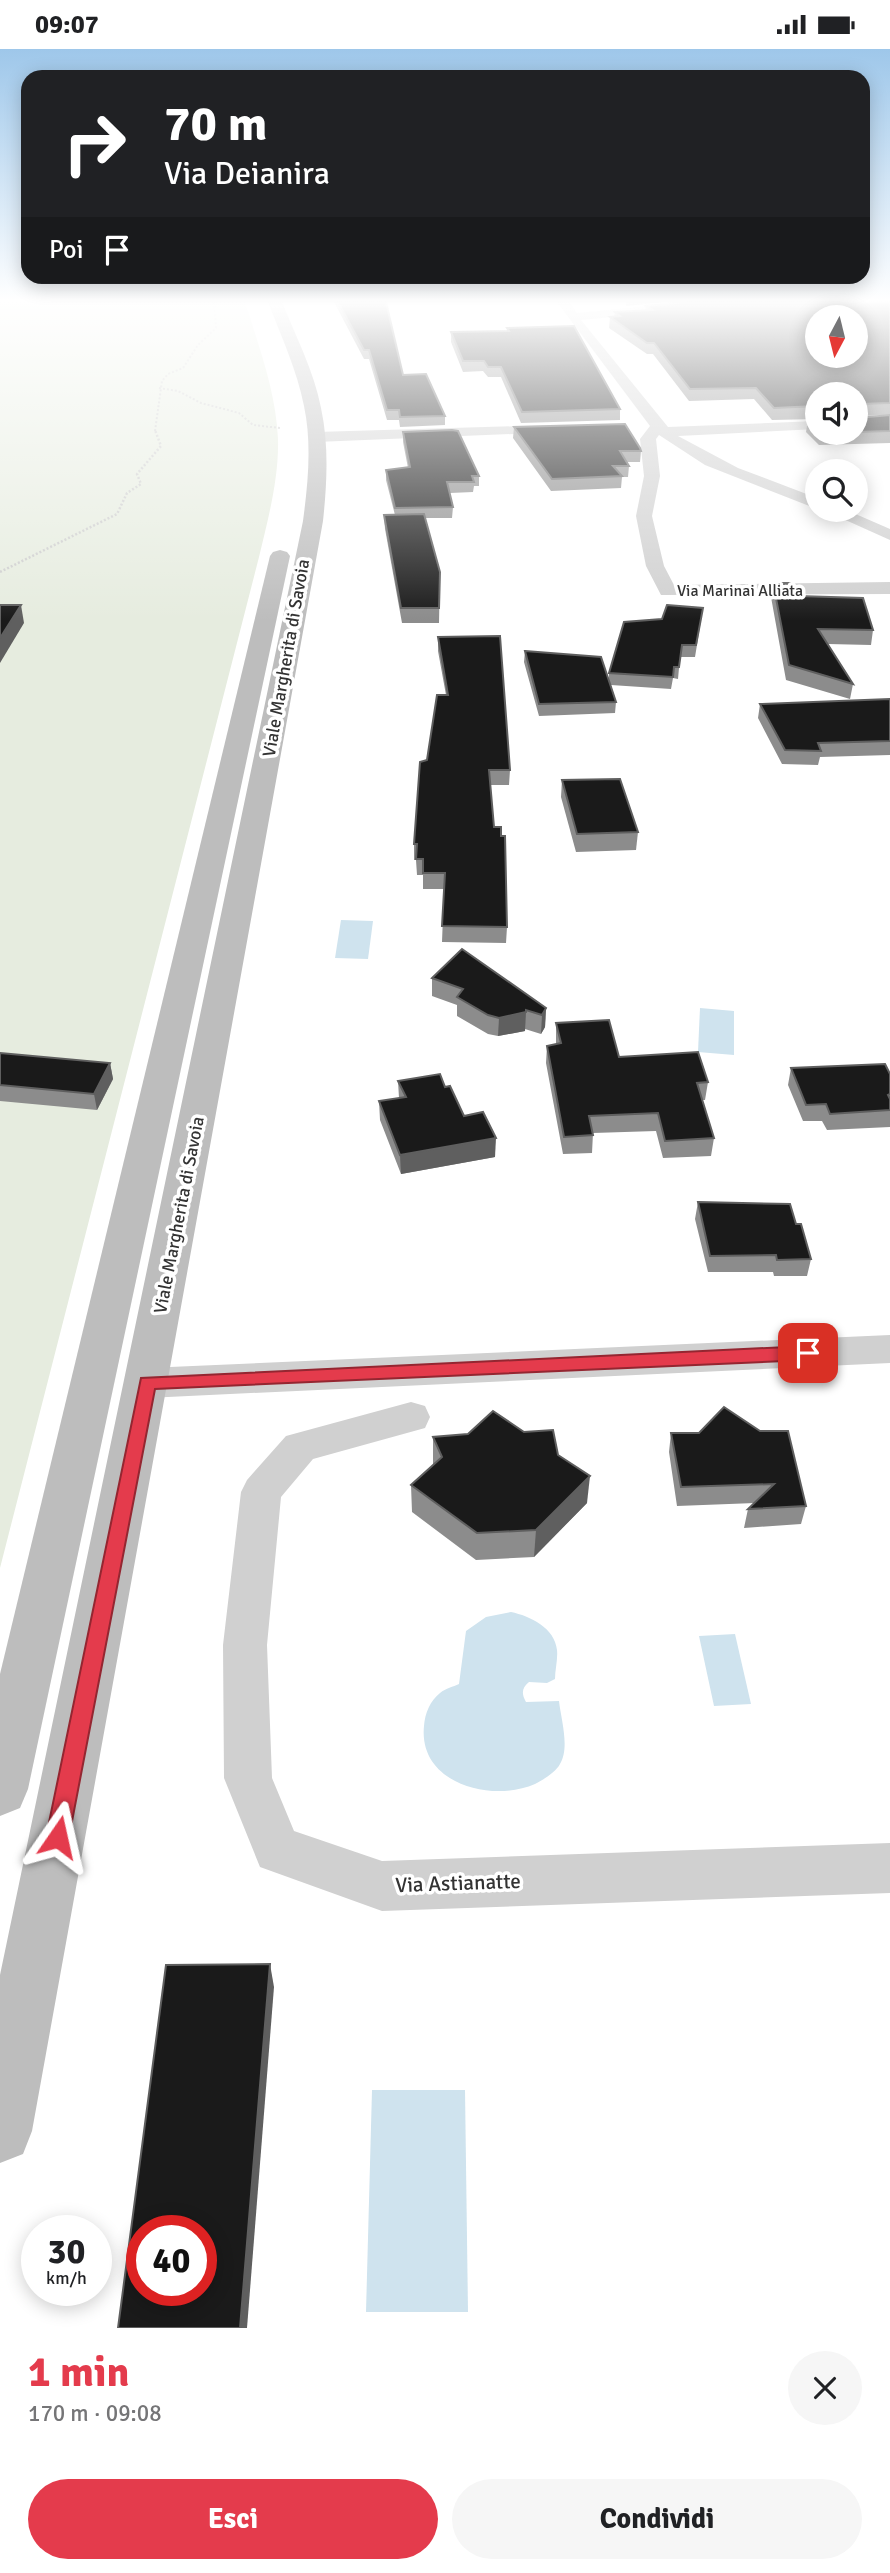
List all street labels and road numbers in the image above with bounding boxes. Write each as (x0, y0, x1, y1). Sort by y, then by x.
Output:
street label: Viale Margherita di Savoia (258, 557, 314, 759)
street label: Via Marinai Alliata (677, 581, 803, 601)
street label: Viale Margherita di Savoia (149, 1115, 209, 1315)
street label: Via Astianatte (395, 1868, 521, 1898)

